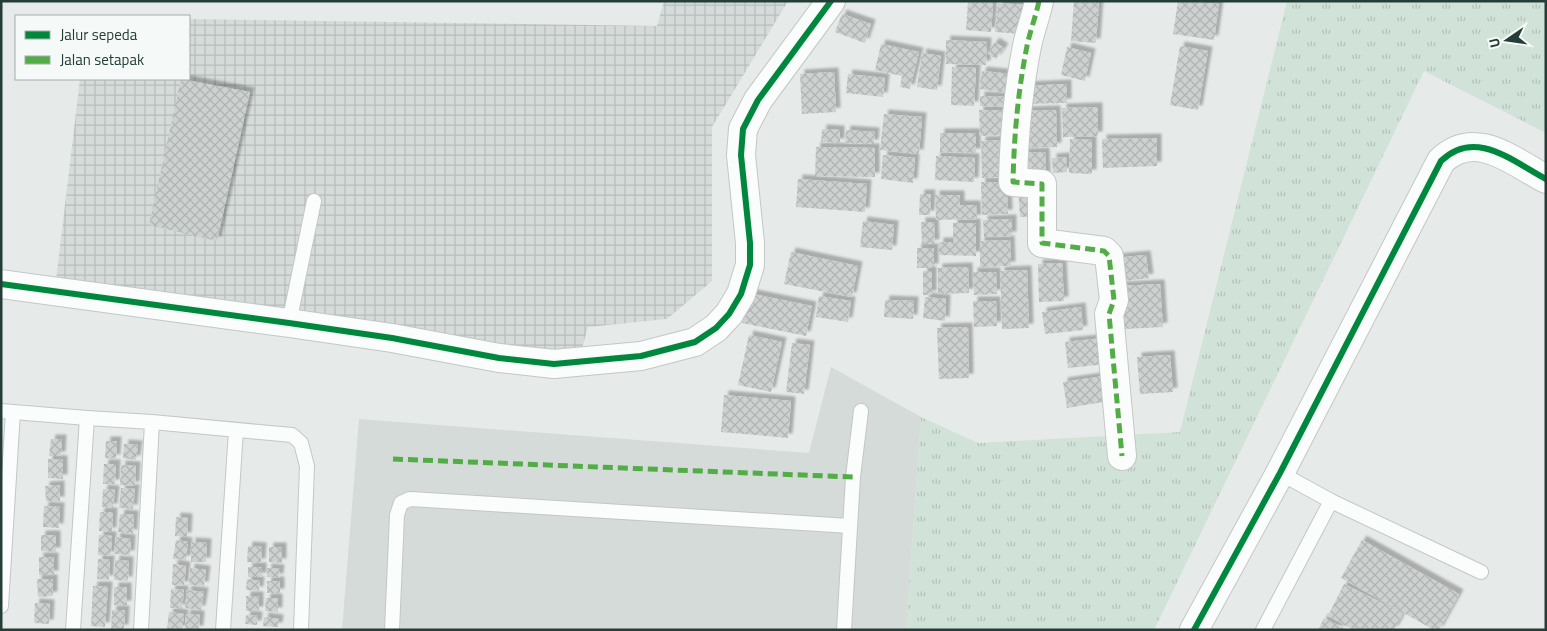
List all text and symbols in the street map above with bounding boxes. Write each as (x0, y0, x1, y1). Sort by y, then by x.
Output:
legend (15, 15, 190, 80)
north arrow (1482, 15, 1532, 65)
text: Jalur sepeda (60, 23, 138, 46)
text: U (1483, 36, 1505, 50)
text: Jalan setapak (60, 48, 144, 71)

